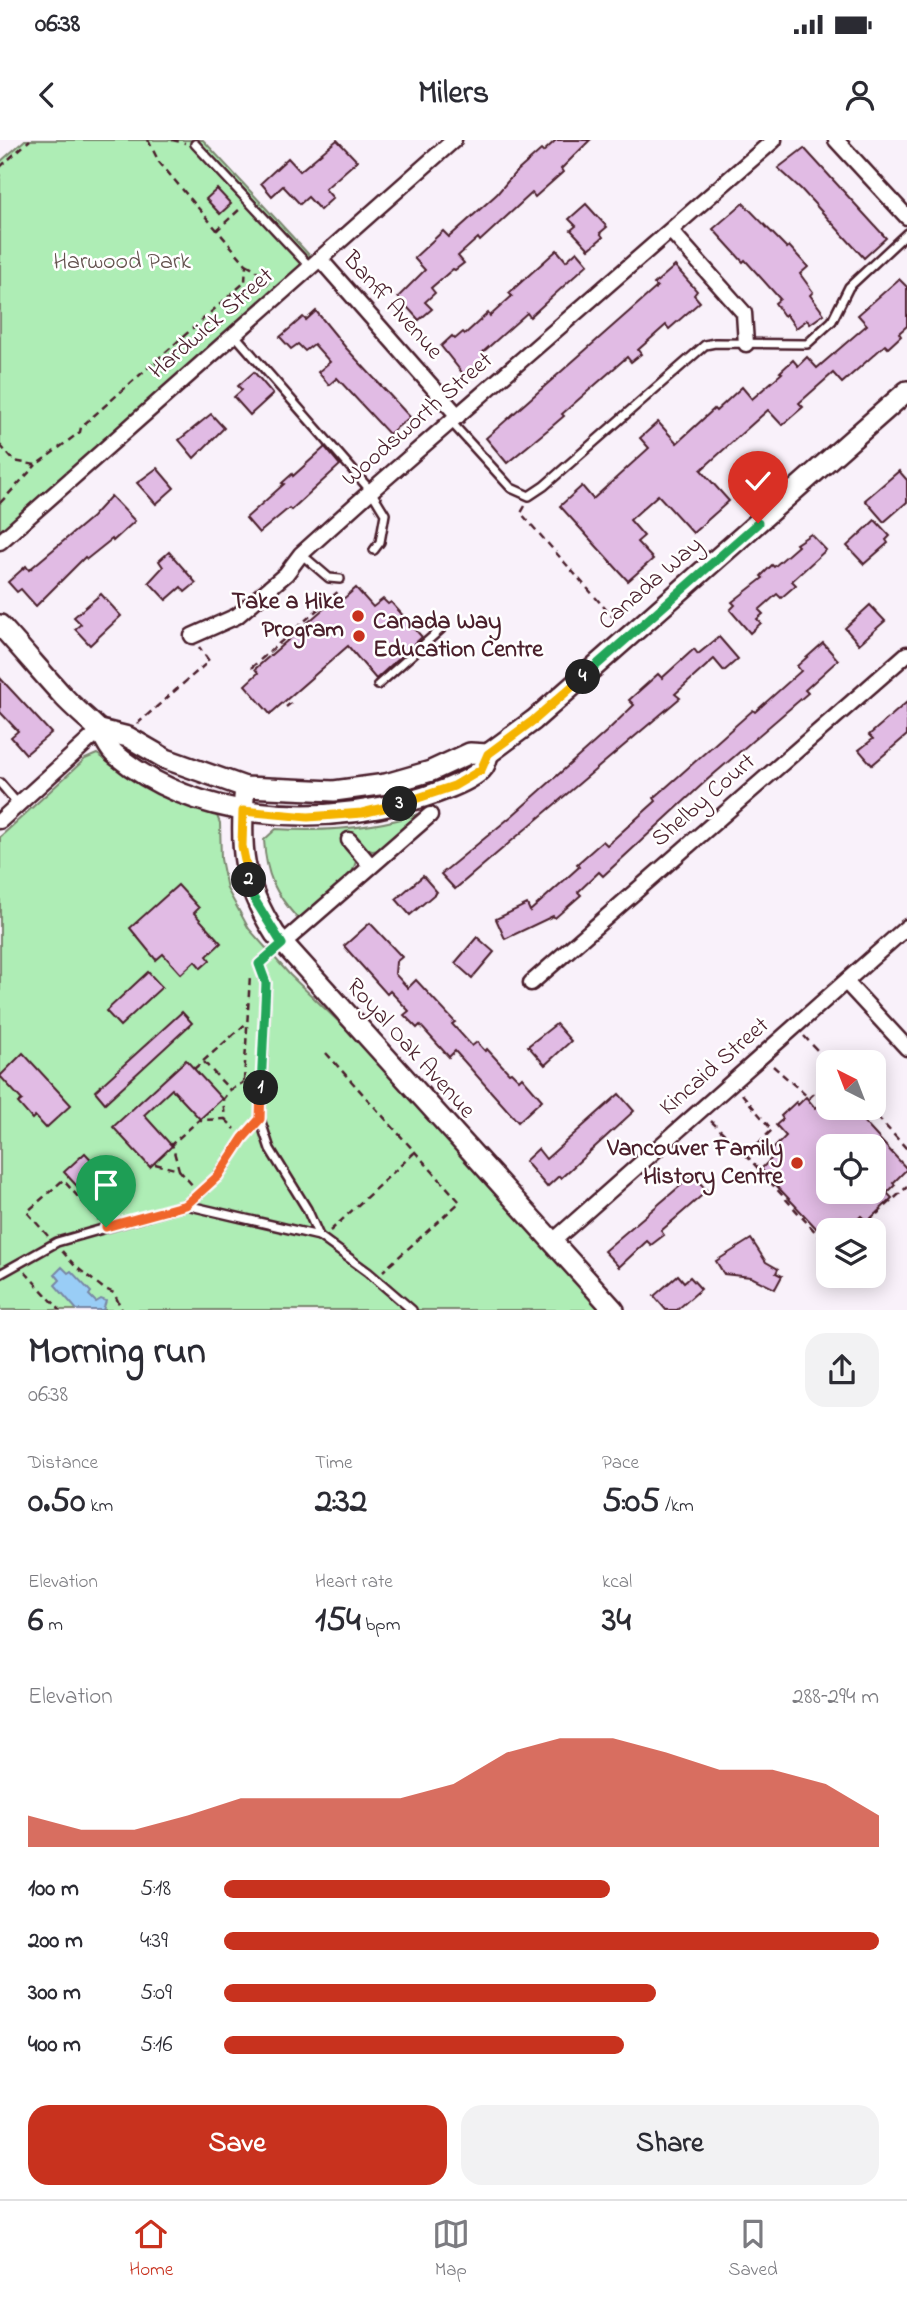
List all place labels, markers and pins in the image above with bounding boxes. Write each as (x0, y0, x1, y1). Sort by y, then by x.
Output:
pin (728, 451, 788, 523)
place label: Take a Hike Program (232, 585, 345, 649)
place label: Canada Way Education Centre (373, 605, 544, 668)
marker: Take a Hike Program (350, 608, 366, 624)
marker: Canada Way Education Centre (351, 628, 367, 644)
pin: 4 (566, 660, 600, 694)
pin: 3 (382, 786, 418, 822)
pin: 2 (232, 862, 266, 898)
pin: 1 (244, 1070, 278, 1105)
place label: Vancouver Family History Centre (606, 1132, 784, 1196)
pin (76, 1155, 136, 1227)
marker: Vancouver Family History Centre (789, 1155, 805, 1171)

